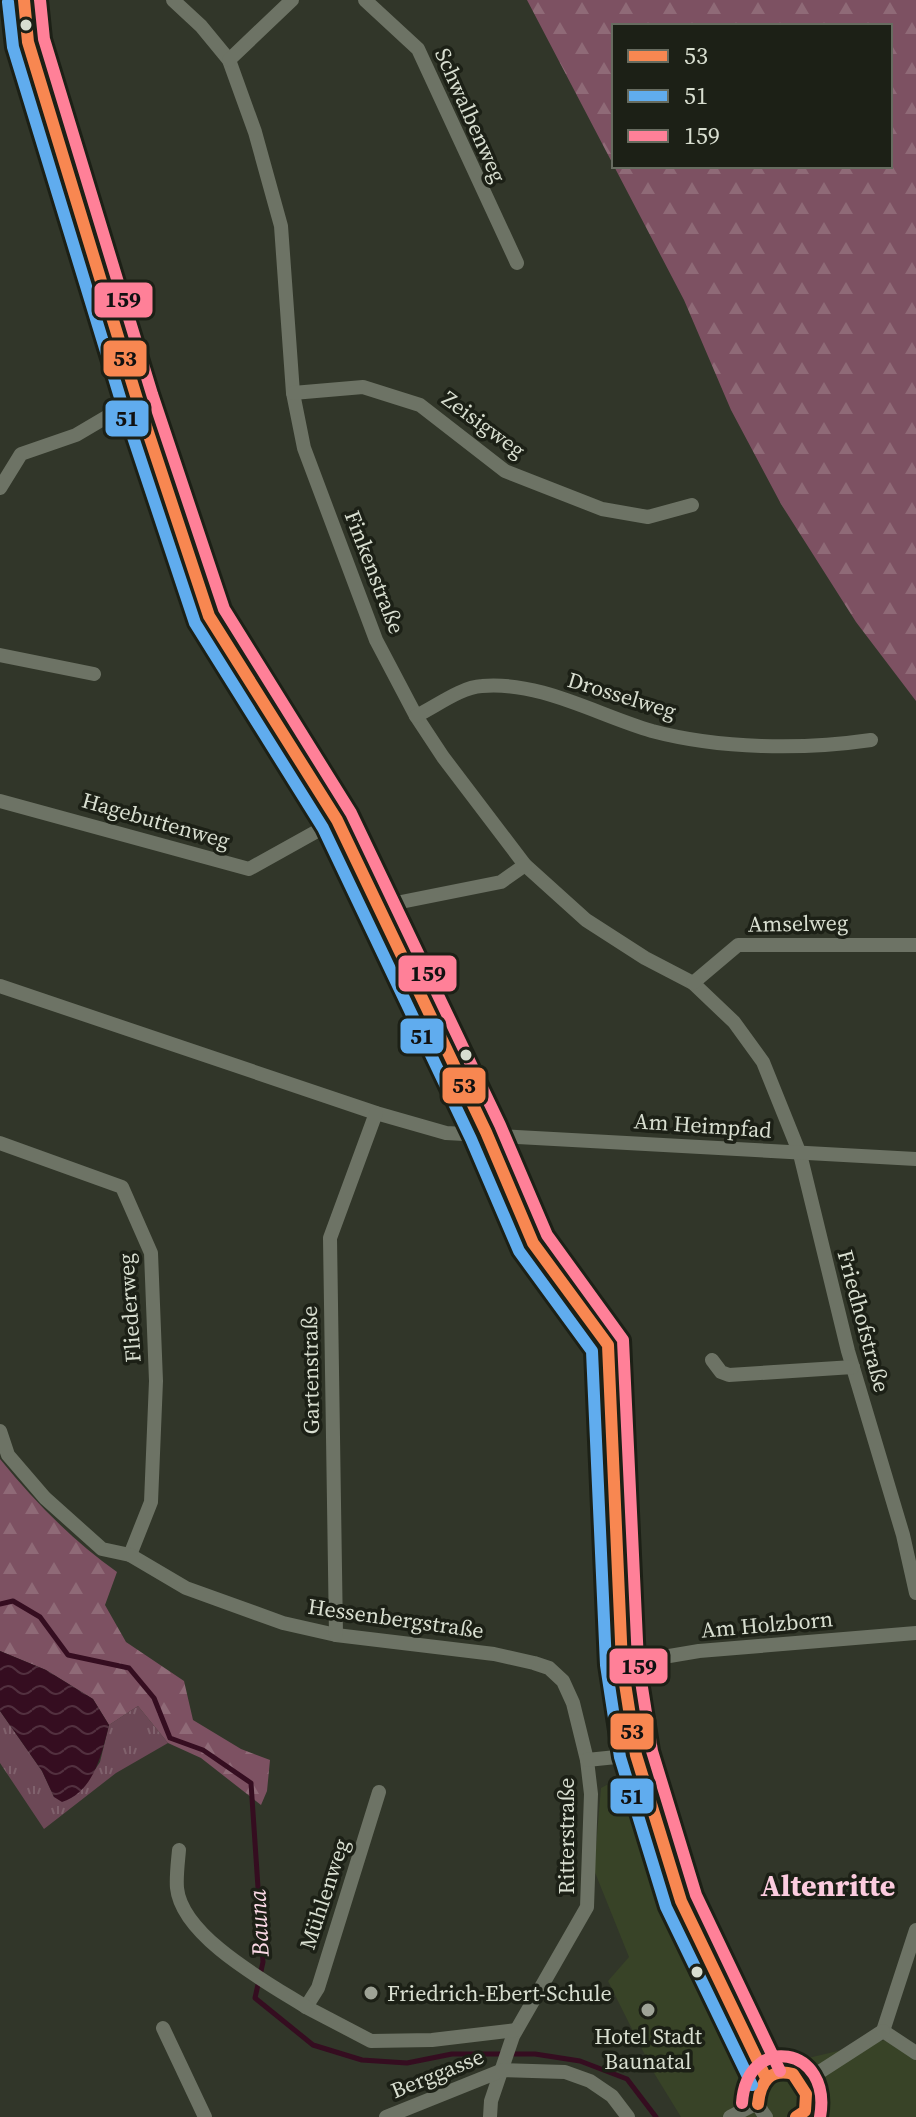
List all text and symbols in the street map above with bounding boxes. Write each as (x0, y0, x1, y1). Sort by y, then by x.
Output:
unlabelled marker (18, 17, 34, 33)
legend (612, 24, 892, 168)
text: 53 (684, 39, 708, 72)
street label: Schwalbenweg (428, 43, 514, 187)
text: 51 (684, 79, 708, 112)
text: 159 (684, 119, 720, 152)
line badge: 159 (93, 281, 154, 319)
text: 159 (105, 284, 141, 314)
line badge: 53 (102, 339, 148, 378)
text: 53 (113, 343, 137, 373)
street label: Zeisigweg (436, 384, 532, 464)
line badge: 51 (104, 399, 150, 438)
text: 51 (115, 403, 139, 433)
street label: Finkenstraße (338, 506, 412, 638)
street label: Drosselweg (564, 664, 680, 726)
street label: Hagebuttenweg (78, 785, 234, 855)
street label: Amselweg (748, 907, 848, 939)
line badge: 159 (397, 954, 458, 993)
text: 159 (410, 958, 446, 988)
line badge: 51 (399, 1017, 445, 1055)
text: 51 (410, 1021, 434, 1051)
unlabelled marker (458, 1047, 474, 1063)
line badge: 53 (441, 1066, 487, 1105)
text: 53 (452, 1070, 476, 1100)
street label: Am Heimpfad (633, 1105, 773, 1145)
street label: Friedhofstraße (831, 1247, 897, 1395)
street label: Fliederweg (110, 1252, 148, 1364)
street label: Gartenstraße (294, 1305, 326, 1435)
street label: Hessenbergstraße (306, 1591, 486, 1645)
street label: Am Holzborn (700, 1603, 834, 1645)
line badge: 159 (608, 1647, 669, 1685)
text: 159 (621, 1651, 657, 1681)
line badge: 53 (609, 1712, 655, 1751)
text: 53 (620, 1716, 644, 1746)
line badge: 51 (609, 1777, 655, 1815)
street label: Ritterstraße (551, 1778, 581, 1894)
text: 51 (620, 1781, 644, 1811)
street label: Mühlenweg (292, 1835, 356, 1953)
district label: Altenritte (761, 1865, 895, 1906)
water label: Bauna (240, 1888, 277, 1958)
unlabelled marker (689, 1964, 705, 1980)
place label: Friedrich-Ebert-Schule (387, 1978, 612, 2008)
marker: Friedrich-Ebert-Schule (362, 1984, 380, 2002)
marker: Hotel Stadt Baunatal (639, 2001, 657, 2019)
place label: Hotel Stadt Baunatal (594, 2021, 703, 2076)
street label: Berggasse (386, 2041, 488, 2105)

